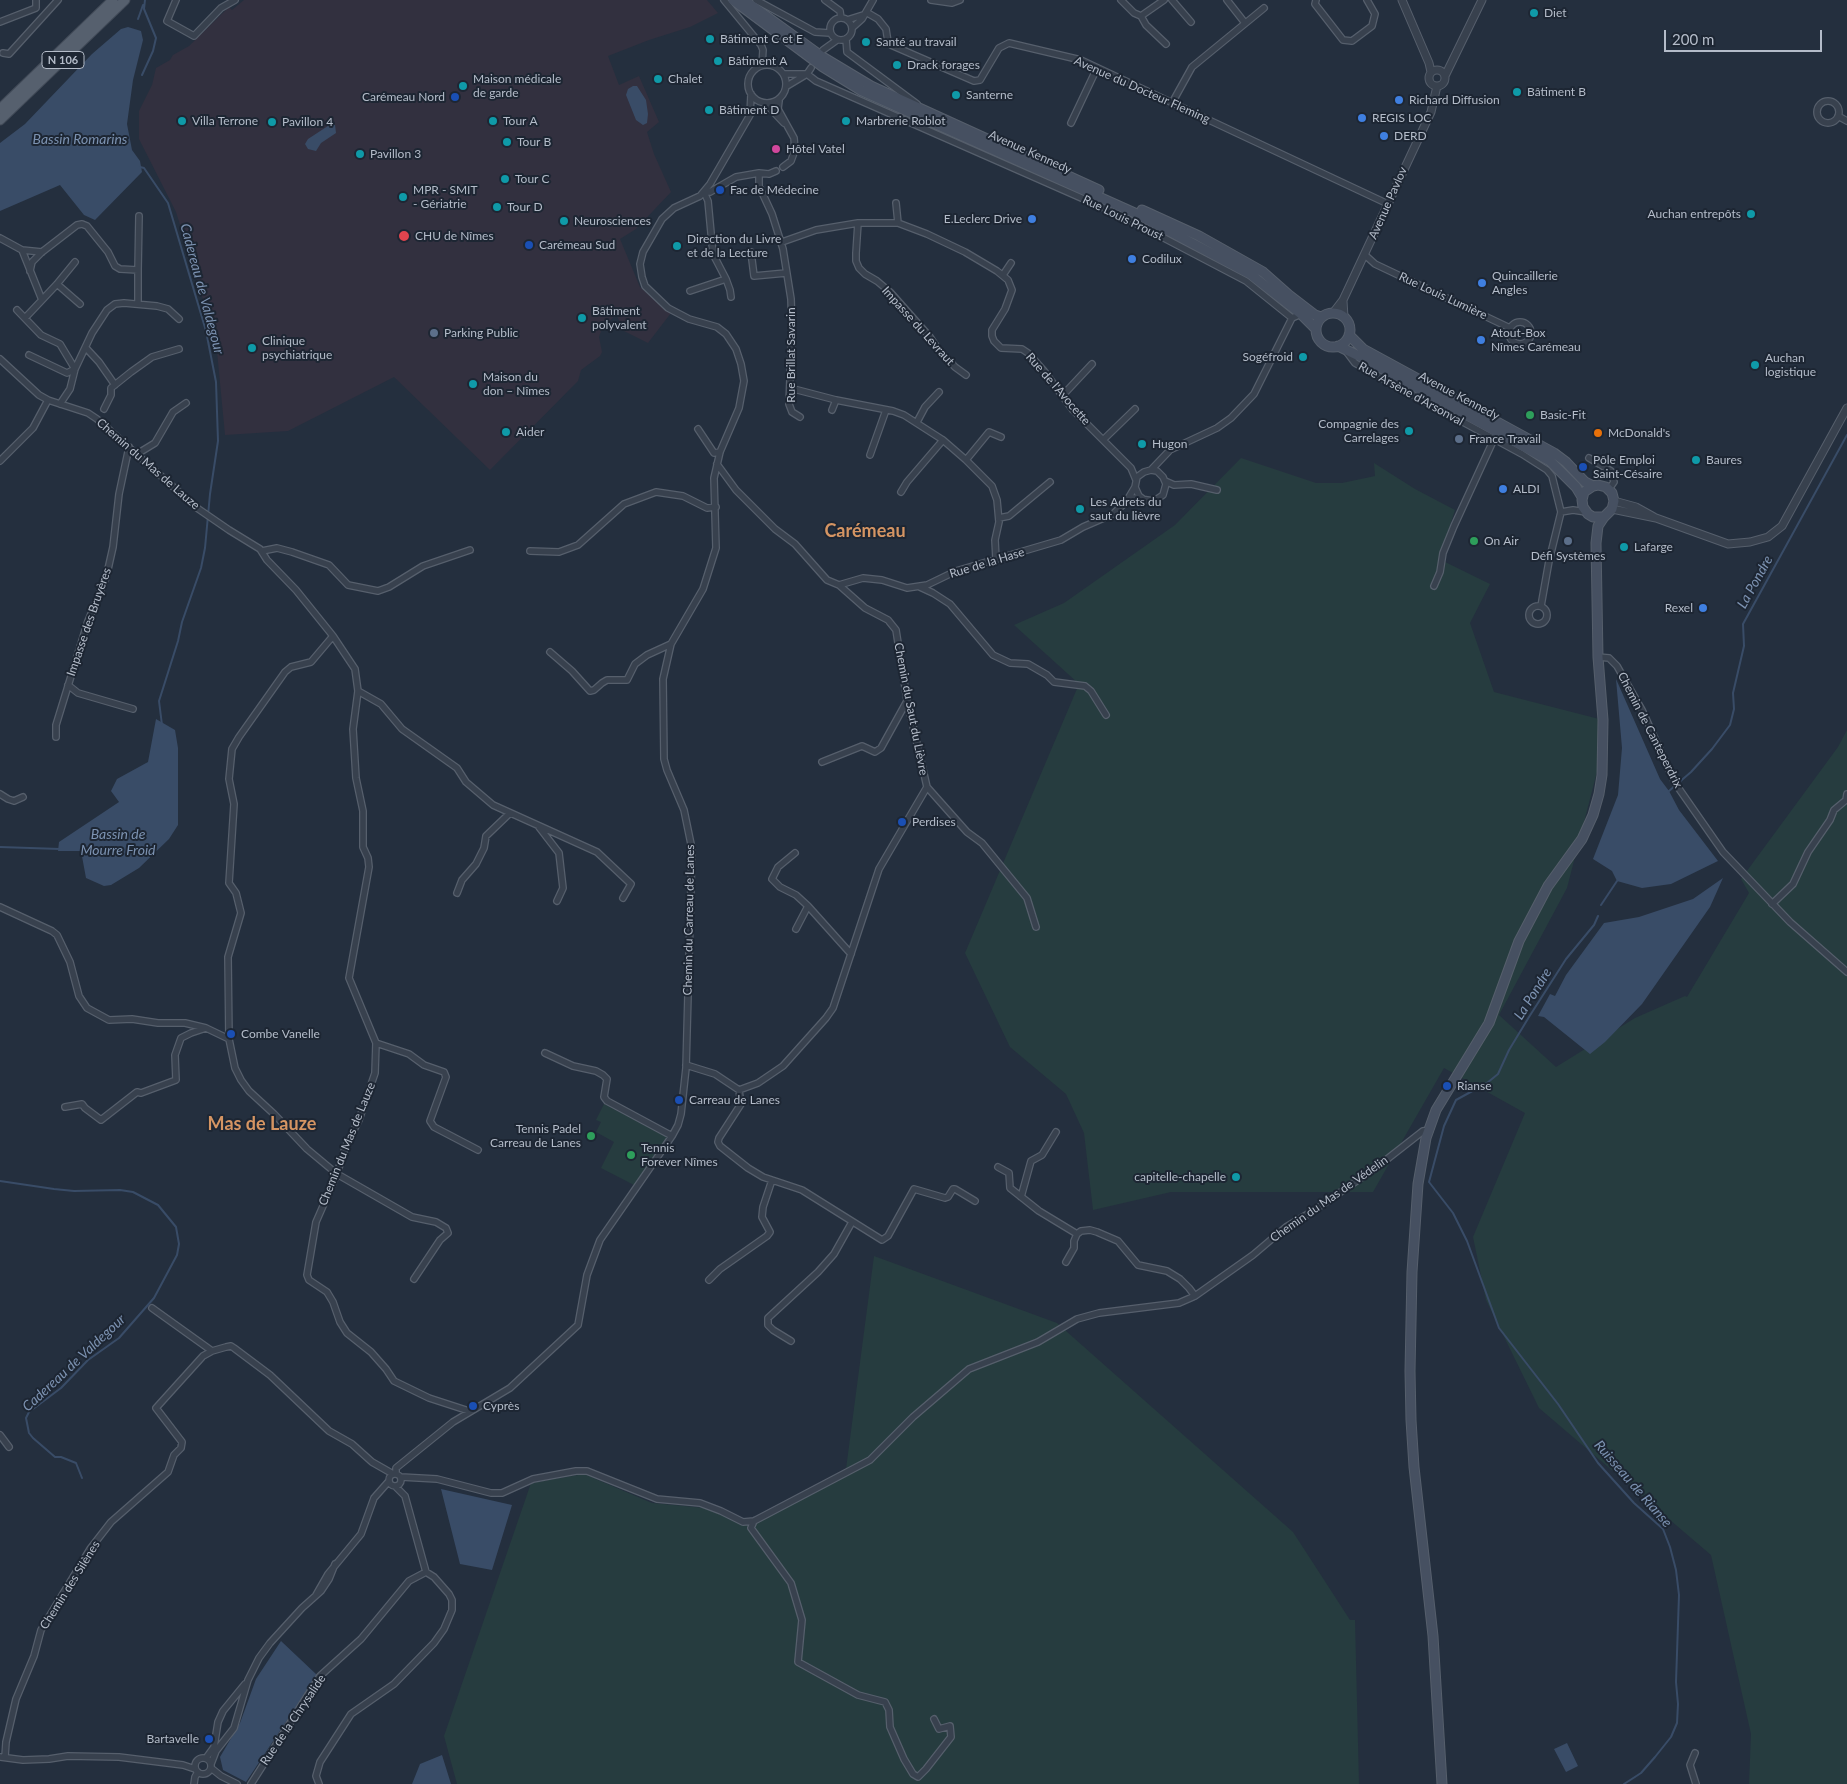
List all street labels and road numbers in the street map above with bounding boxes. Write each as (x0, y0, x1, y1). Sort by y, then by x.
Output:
road number: N 106 (42, 52, 84, 68)
street label: Avenue du Docteur Fleming (1072, 54, 1212, 126)
street label: Avenue Kennedy (986, 127, 1074, 177)
street label: Avenue Pavlov (1366, 165, 1410, 241)
street label: Rue Louis Proust (1080, 192, 1166, 244)
street label: Rue Louis Lumière (1397, 269, 1489, 323)
street label: Impasse du Levraut (879, 283, 957, 369)
street label: Rue Brillat Savarin (784, 307, 798, 403)
street label: Rue de l'Avocette (1023, 350, 1093, 428)
street label: Rue Arsène d'Arsonval (1356, 359, 1466, 429)
street label: Avenue Kennedy (1416, 369, 1502, 423)
street label: Chemin du Mas de Lauze (94, 415, 202, 513)
street label: Rue de la Hase (948, 545, 1026, 581)
street label: Impasse des Bruyères (64, 566, 114, 678)
street label: Chemin du Saut du Lièvre (891, 641, 931, 777)
street label: Chemin de Canteperdrix (1615, 670, 1685, 790)
street label: Chemin du Carreau de Lanes (680, 844, 698, 996)
street label: Chemin du Mas de Lauze (316, 1080, 378, 1208)
street label: Chemin du Mas de Védelin (1267, 1153, 1391, 1245)
street label: Chemin des Silènes (37, 1538, 103, 1632)
street label: Rue de la Chrysalide (257, 1672, 329, 1768)

